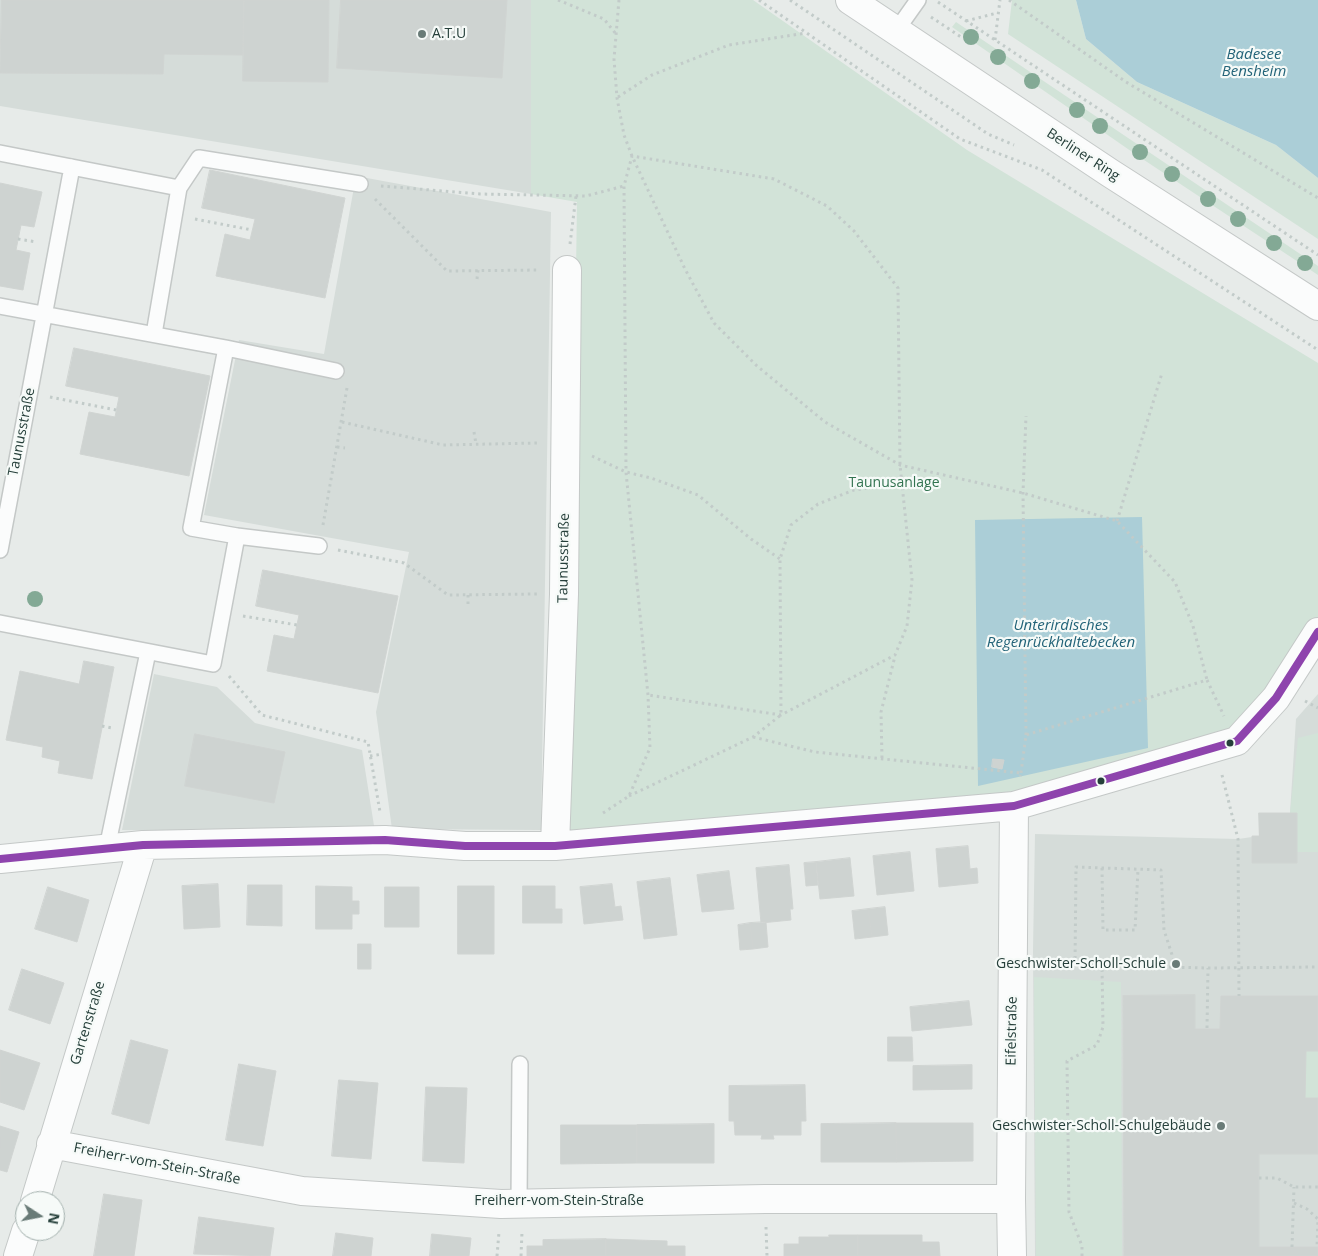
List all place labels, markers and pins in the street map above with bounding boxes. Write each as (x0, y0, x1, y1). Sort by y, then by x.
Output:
place label: A.T.U (432, 26, 466, 42)
marker: A.T.U (416, 28, 428, 40)
unlabelled marker (1225, 738, 1235, 748)
unlabelled marker (1096, 776, 1106, 786)
place label: Geschwister-Scholl-Schule (996, 956, 1166, 972)
marker: Geschwister-Scholl-Schule (1170, 958, 1182, 970)
place label: Geschwister-Scholl-Schulgebäude (992, 1118, 1211, 1134)
marker: Geschwister-Scholl-Schulgebäude (1215, 1120, 1227, 1132)

